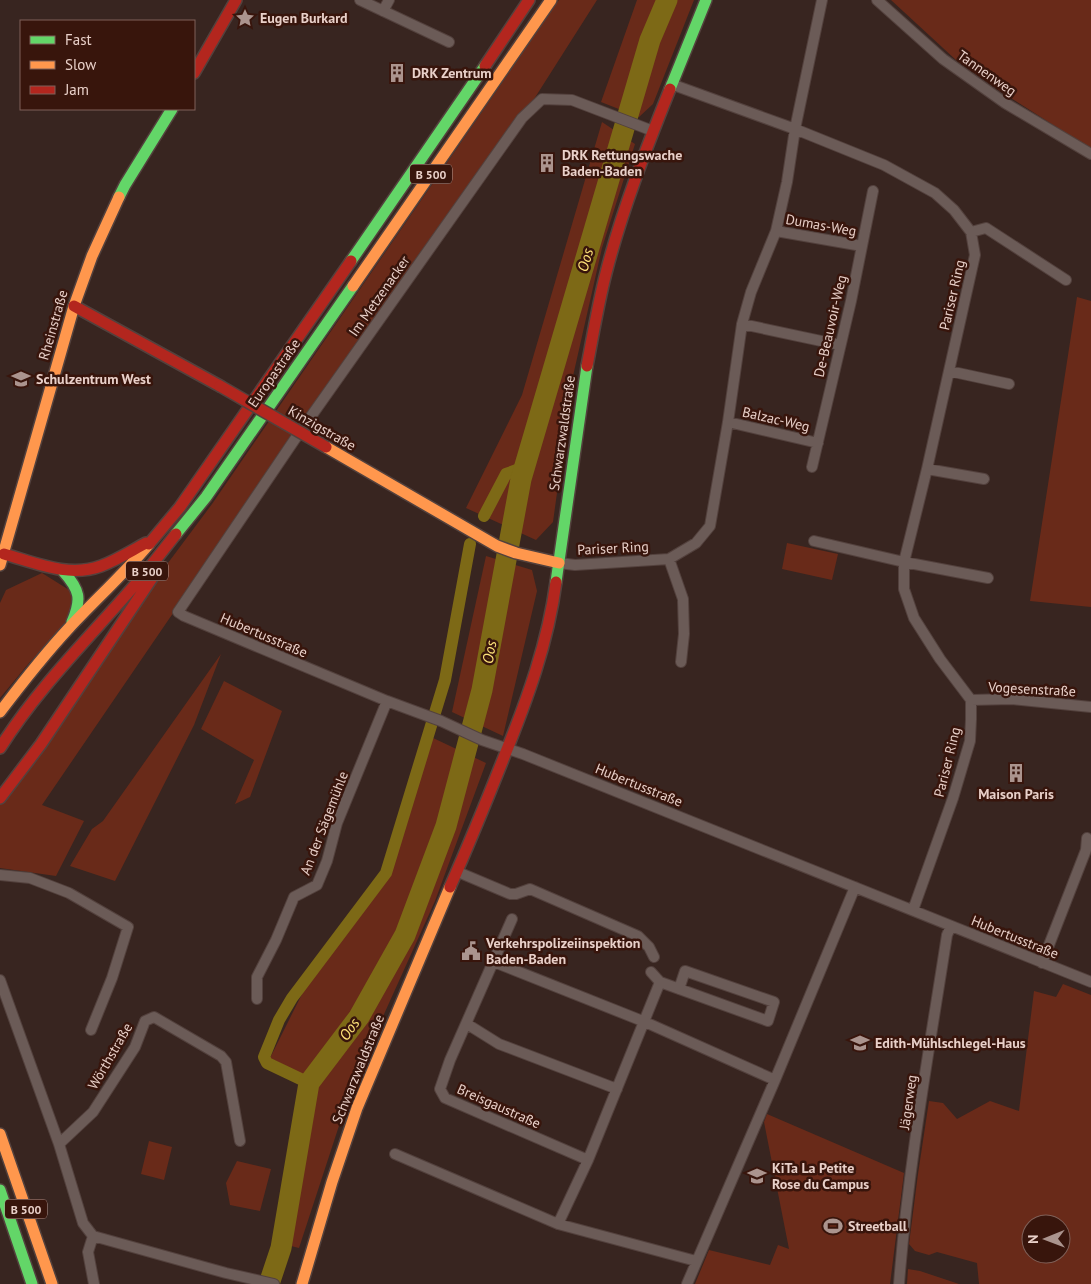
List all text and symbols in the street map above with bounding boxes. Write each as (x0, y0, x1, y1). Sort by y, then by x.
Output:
place icon: Eugen Burkard (234, 7, 256, 29)
place label: Eugen Burkard (260, 9, 348, 27)
legend (20, 20, 195, 110)
text: Fast (65, 30, 92, 49)
street label: Tannenweg (954, 46, 1020, 100)
text: Slow (65, 55, 96, 74)
building icon: DRK Zentrum (386, 62, 408, 84)
place label: DRK Zentrum (412, 64, 492, 82)
text: Jam (64, 80, 89, 99)
place label: DRK Rettungswache Baden-Baden (562, 146, 682, 180)
building icon: DRK Rettungswache Baden-Baden (536, 152, 558, 174)
road number: B 500 (410, 164, 452, 183)
street label: Dumas-Weg (784, 210, 858, 240)
water label: Oos (573, 246, 597, 274)
street label: Im Metzenacker (344, 252, 414, 340)
street label: Pariser Ring (935, 258, 969, 332)
street label: De-Beauvoir-Weg (810, 273, 850, 379)
street label: Rheinstraße (34, 288, 72, 362)
street label: Europastraße (244, 335, 304, 411)
school or university icon: Schulzentrum West (10, 368, 32, 390)
place label: Schulzentrum West (36, 370, 151, 388)
street label: Schwarzwaldstraße (545, 374, 579, 492)
street label: Kinzigstraße (285, 401, 359, 455)
street label: Balzac-Weg (741, 403, 811, 435)
street label: Pariser Ring (577, 537, 649, 559)
road number: B 500 (126, 562, 168, 580)
street label: Hubertusstraße (218, 609, 310, 661)
water label: Oos (478, 639, 500, 665)
street label: Vogesenstraße (987, 678, 1076, 700)
street label: Pariser Ring (930, 725, 964, 799)
street label: Hubertusstraße (593, 759, 685, 811)
building icon: Maison Paris (1005, 762, 1027, 784)
street label: An der Sägemühle (296, 769, 352, 877)
place label: Maison Paris (978, 785, 1054, 803)
street label: Hubertusstraße (969, 911, 1061, 963)
place label: Verkehrspolizeiinspektion Baden-Baden (485, 934, 640, 968)
public building icon: Verkehrspolizeiinspektion Baden-Baden (460, 940, 482, 962)
street label: Schwarzwaldstraße (328, 1012, 388, 1126)
water label: Oos (334, 1014, 364, 1044)
street label: Wörthstraße (84, 1020, 136, 1092)
school or university icon: Edith-Mühlschlegel-Haus (849, 1032, 871, 1054)
place label: Edith-Mühlschlegel-Haus (875, 1034, 1026, 1052)
street label: Jägerweg (895, 1073, 921, 1131)
street label: Breisgaustraße (454, 1080, 544, 1132)
place label: KiTa La Petite Rose du Campus (772, 1159, 869, 1193)
school or university icon: KiTa La Petite Rose du Campus (746, 1165, 768, 1187)
road number: B 500 (5, 1200, 47, 1218)
north arrow (1021, 1214, 1071, 1264)
sports icon: Streetball (822, 1215, 844, 1237)
place label: Streetball (848, 1217, 908, 1235)
text: N (1024, 1234, 1042, 1244)

